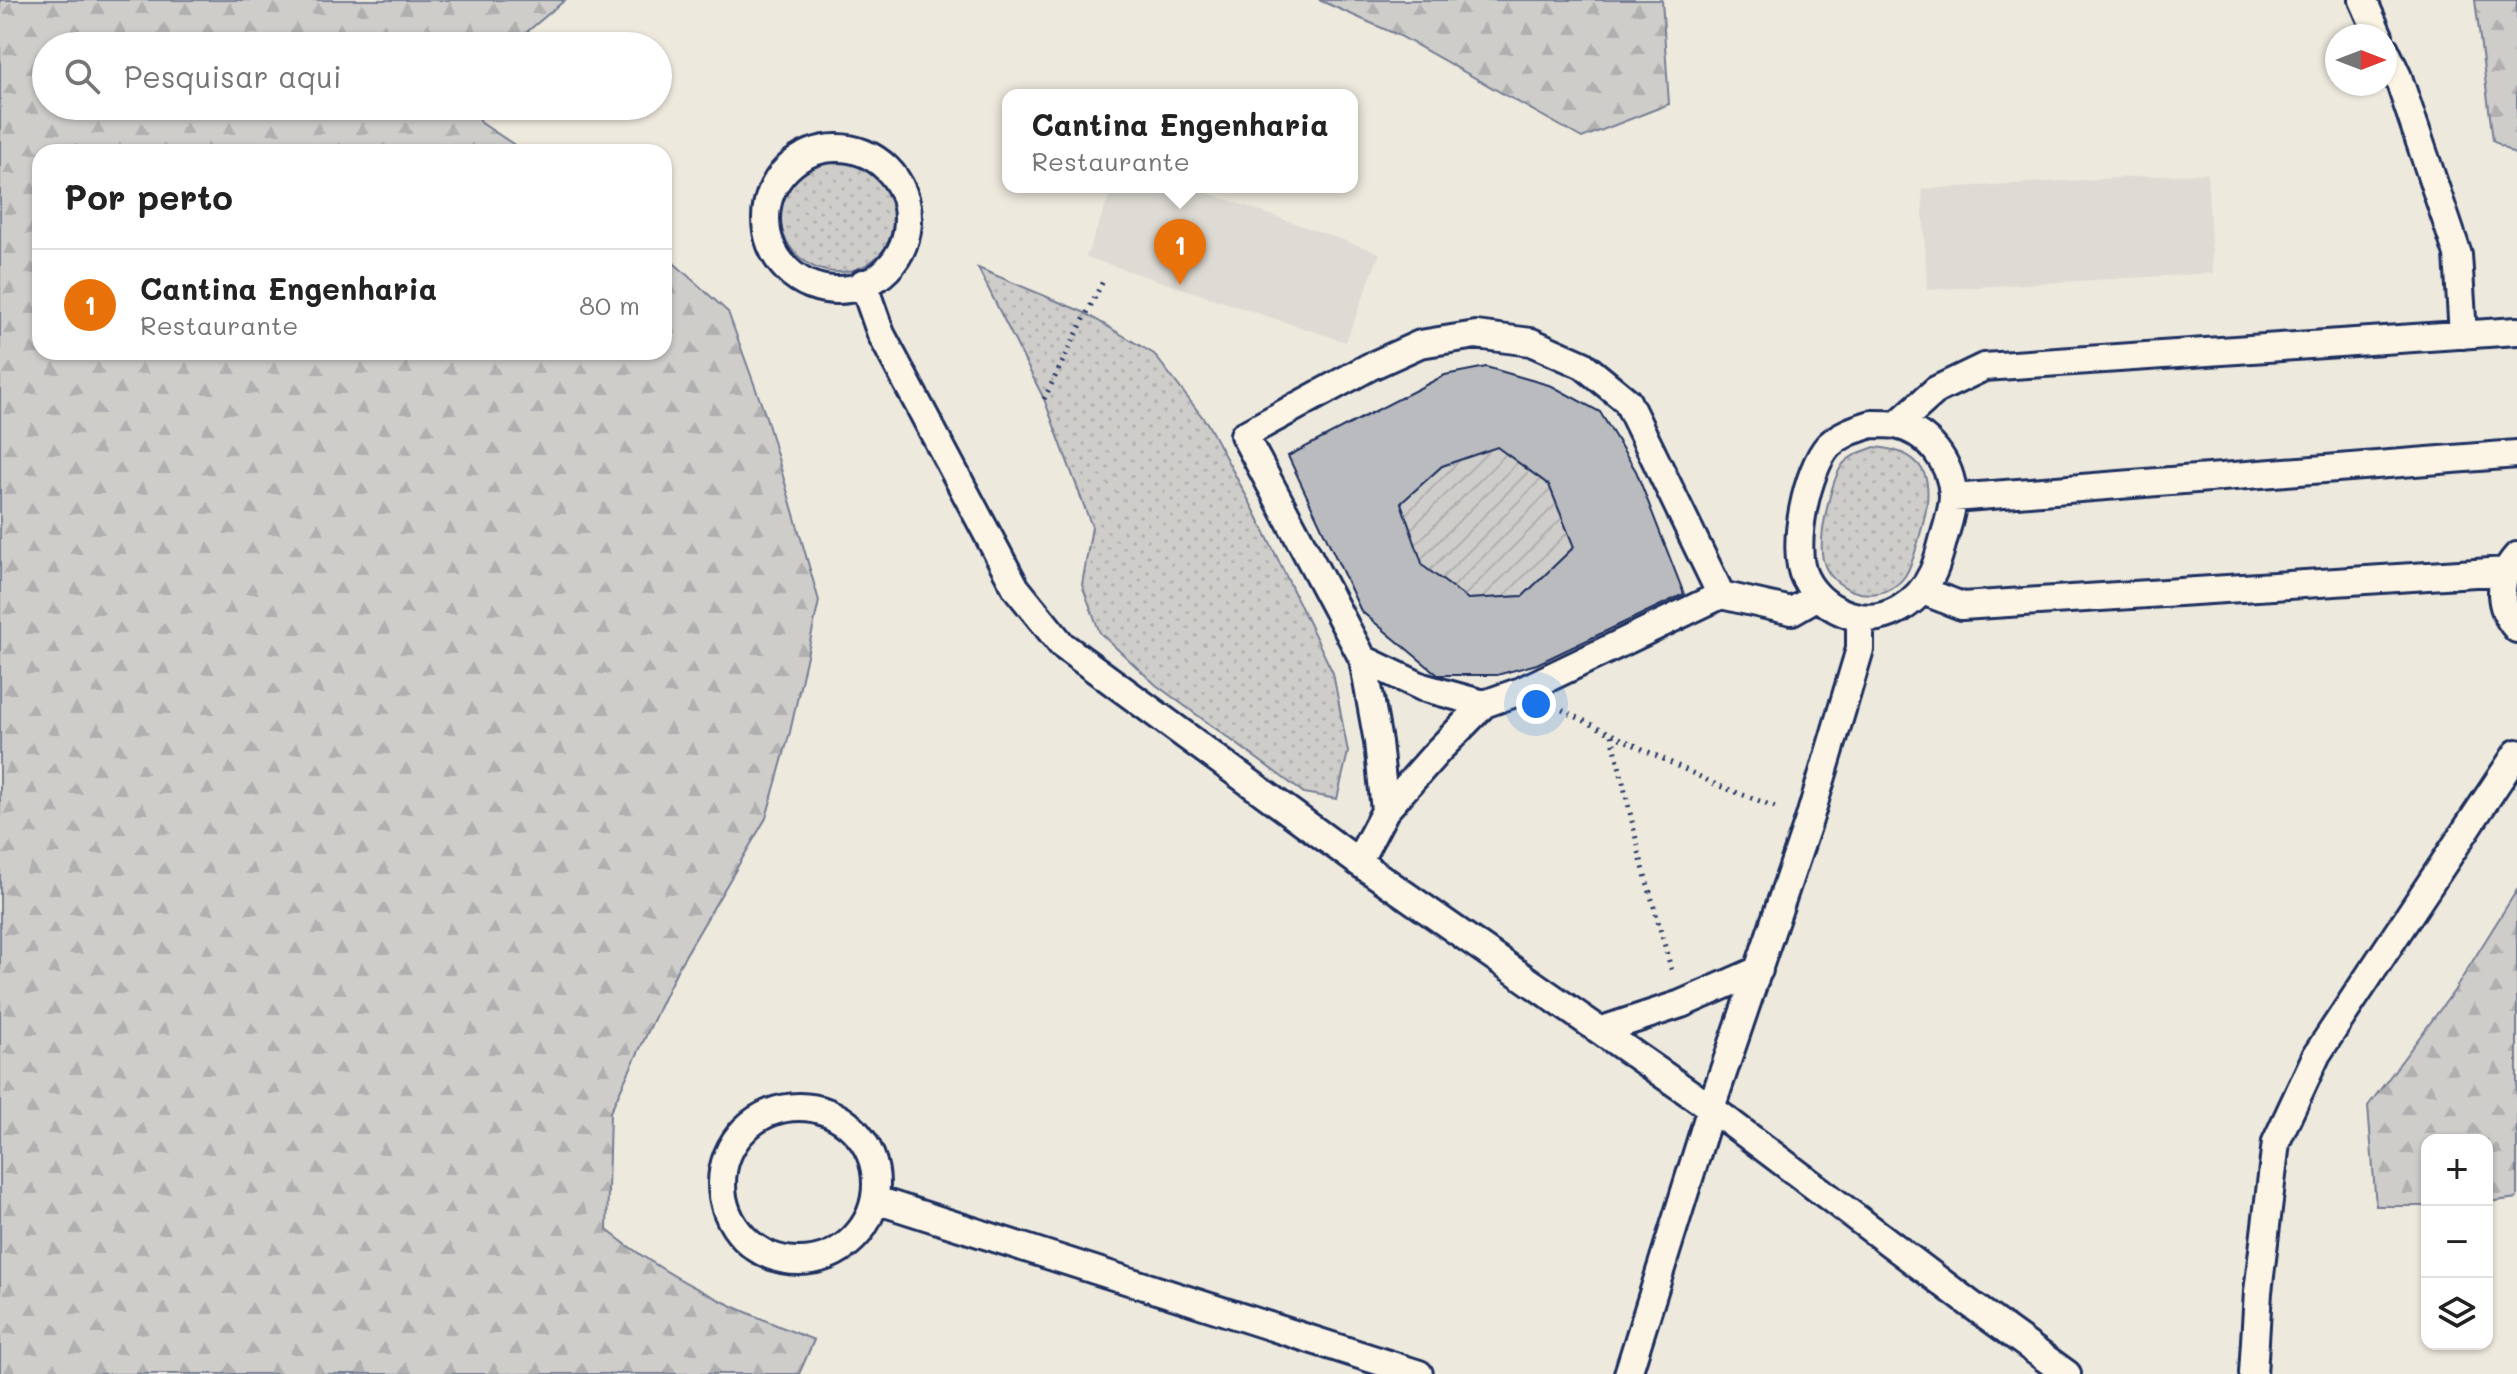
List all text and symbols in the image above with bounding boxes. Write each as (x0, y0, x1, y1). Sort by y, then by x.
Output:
north arrow (2325, 24, 2397, 96)
search box (32, 32, 672, 120)
icon: search (60, 54, 104, 98)
text: Pesquisar aqui (124, 56, 342, 96)
popup (1002, 89, 1358, 193)
text: Cantina Engenharia (1031, 104, 1329, 144)
text: Restaurante (1031, 144, 1190, 178)
text: Por perto (64, 174, 233, 219)
pin: 1 (1154, 219, 1206, 285)
text: Cantina Engenharia (140, 268, 437, 308)
text: 1 (84, 288, 96, 322)
text: 80 m (579, 288, 640, 322)
text: Restaurante (140, 308, 298, 342)
your location (1516, 684, 1556, 724)
map controls (2421, 1134, 2493, 1350)
button: + (2421, 1134, 2493, 1206)
button: − (2421, 1206, 2493, 1278)
button: layers (2421, 1278, 2493, 1350)

